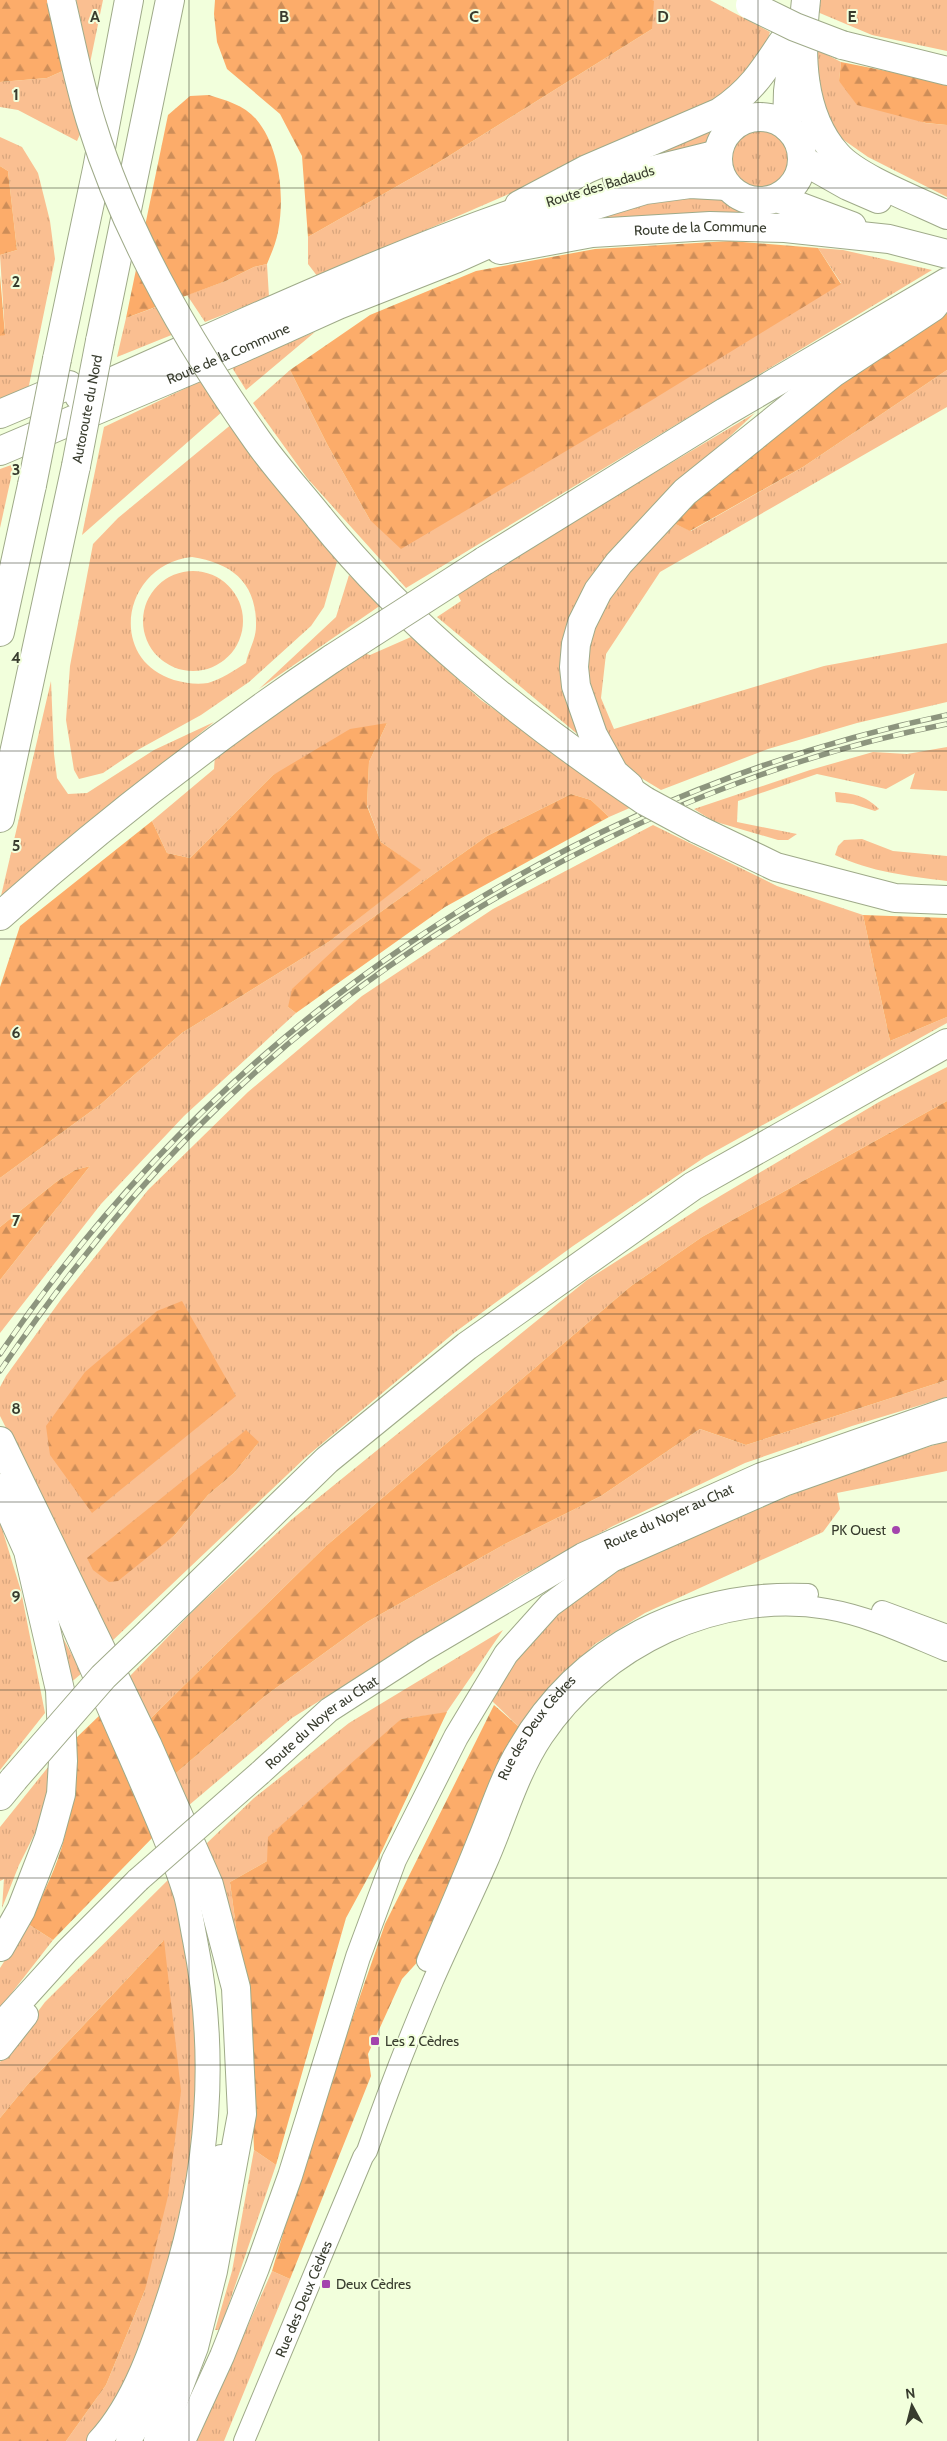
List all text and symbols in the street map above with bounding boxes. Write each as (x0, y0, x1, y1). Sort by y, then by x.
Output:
text: A (90, 7, 100, 26)
text: B (279, 7, 289, 26)
text: C (469, 7, 479, 26)
text: D (657, 7, 669, 26)
text: E (847, 7, 857, 26)
text: 1 (13, 85, 19, 104)
street label: Route des Badauds (544, 161, 657, 211)
street label: Route de la Commune (634, 217, 767, 239)
text: 2 (12, 272, 20, 291)
street label: Route de la Commune (164, 319, 293, 388)
street label: Autoroute du Nord (68, 353, 106, 465)
text: 3 (12, 460, 20, 479)
text: 4 (11, 648, 21, 667)
text: 5 (12, 836, 20, 855)
text: 6 (12, 1023, 21, 1042)
text: 7 (12, 1211, 21, 1230)
text: 8 (11, 1399, 21, 1418)
street label: Route du Noyer au Chat (601, 1479, 737, 1553)
place label: PK Ouest (831, 1521, 886, 1539)
marker: PK Ouest (890, 1524, 902, 1536)
text: 9 (12, 1587, 21, 1606)
street label: Rue des Deux Cèdres (493, 1671, 579, 1783)
street label: Route du Noyer au Chat (261, 1672, 382, 1773)
place label: Les 2 Cèdres (385, 2032, 459, 2050)
marker: Les 2 Cèdres (369, 2035, 381, 2047)
street label: Rue des Deux Cèdres (271, 2238, 336, 2360)
place label: Deux Cèdres (336, 2275, 411, 2293)
marker: Deux Cèdres (320, 2278, 332, 2290)
north arrow (887, 2381, 937, 2431)
text: N (904, 2384, 916, 2403)

